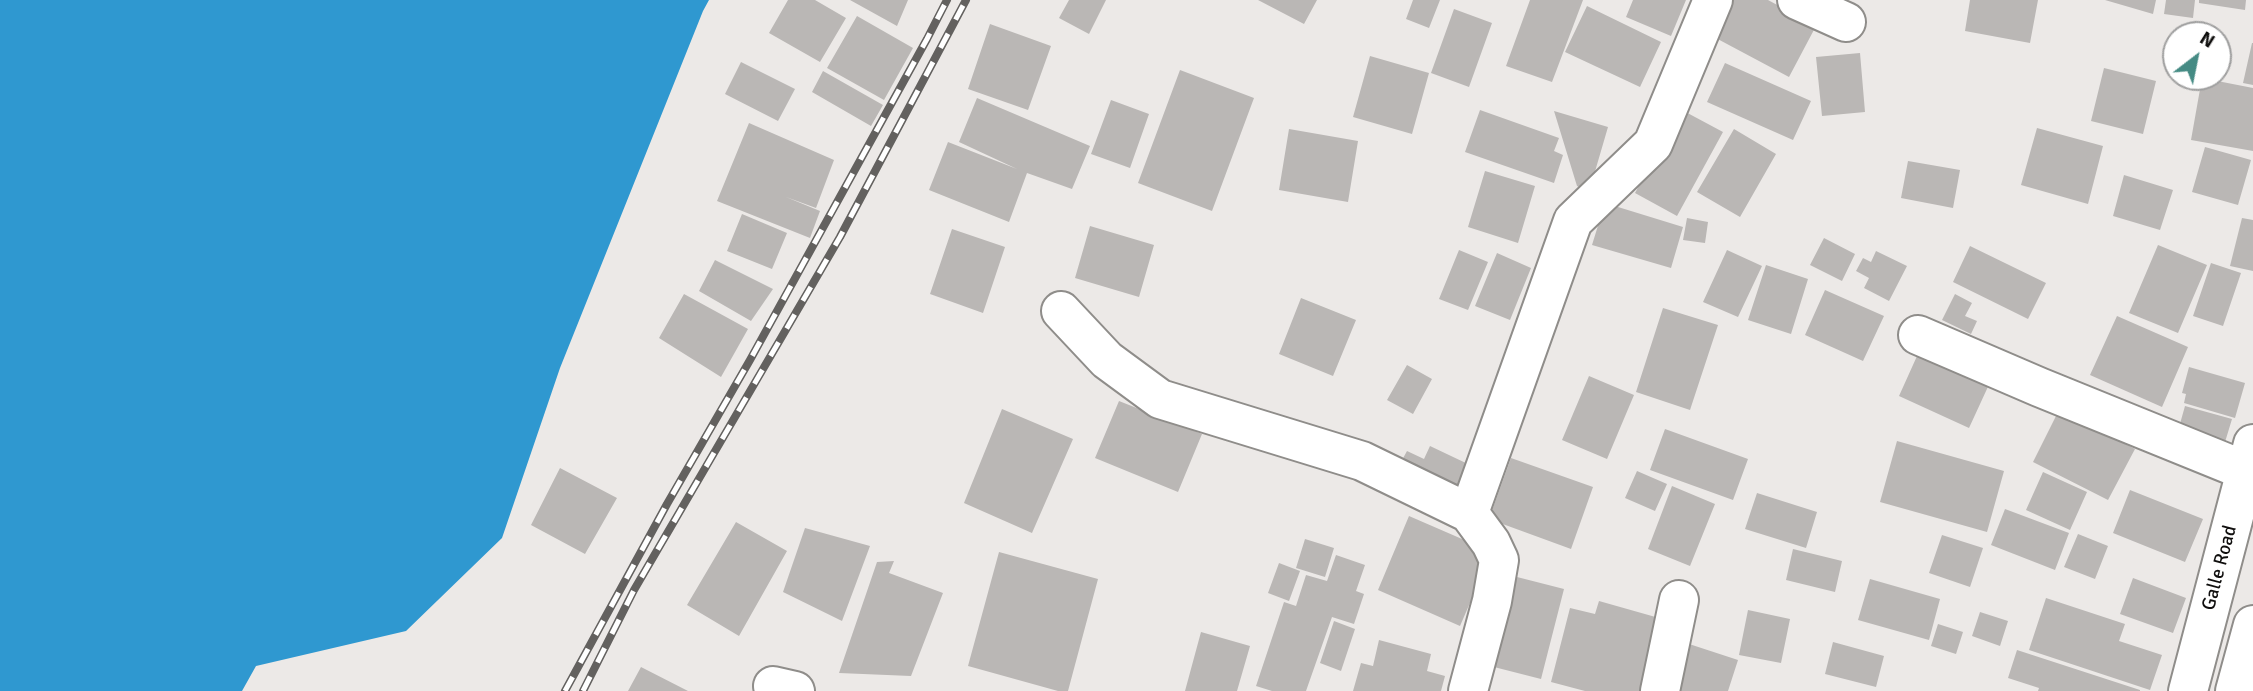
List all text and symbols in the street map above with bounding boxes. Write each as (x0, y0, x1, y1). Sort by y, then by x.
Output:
north arrow (2162, 21, 2232, 91)
text: N (2195, 26, 2219, 54)
street label: Galle Road (2198, 523, 2242, 613)

